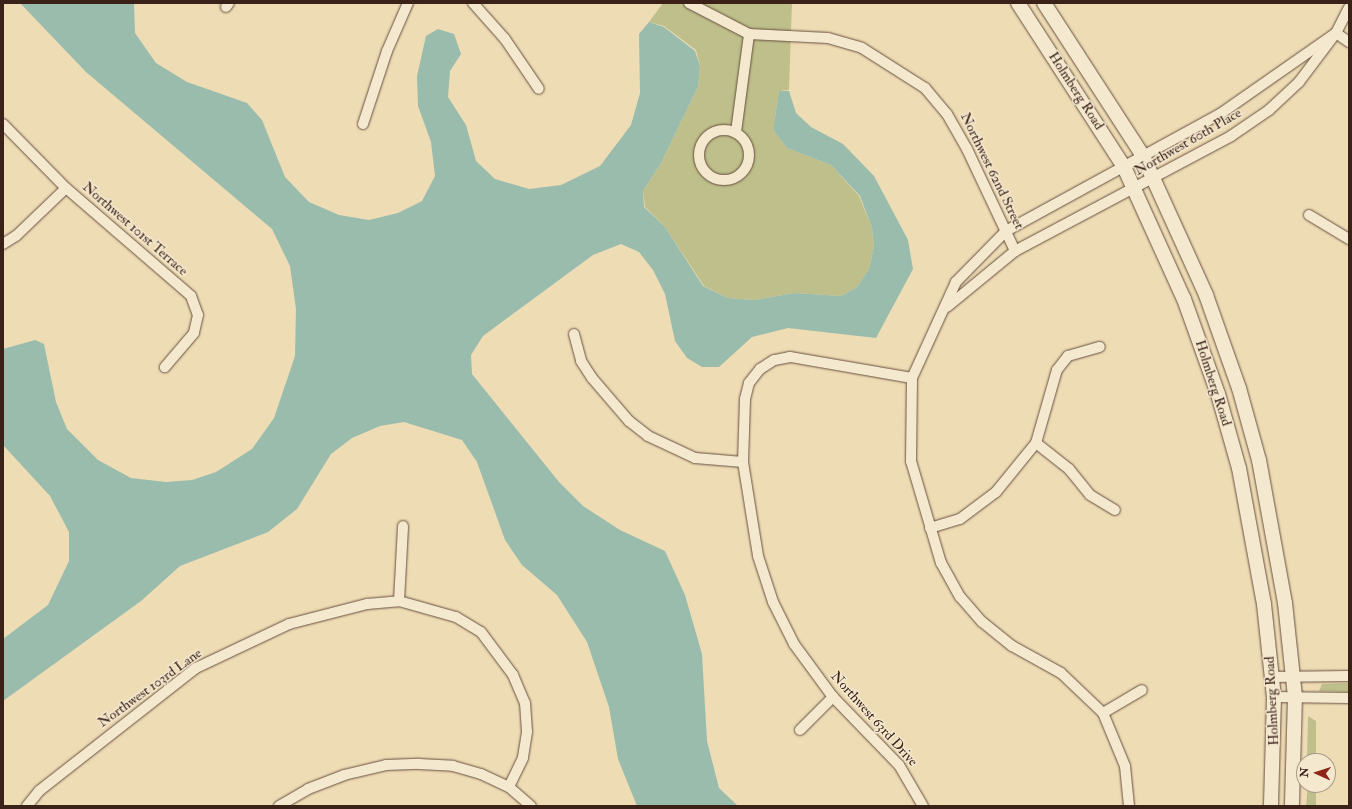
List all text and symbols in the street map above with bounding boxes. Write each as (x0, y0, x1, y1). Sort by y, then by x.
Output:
street label: Holmberg Road (1045, 49, 1107, 133)
street label: Northwest 60th Place (1132, 105, 1244, 179)
street label: Northwest 62nd Street (957, 110, 1027, 232)
street label: Northwest 101st Terrace (79, 179, 191, 279)
street label: Holmberg Road (1191, 338, 1235, 428)
street label: Northwest 103rd Lane (95, 645, 205, 731)
street label: Holmberg Road (1261, 656, 1283, 746)
street label: Northwest 63rd Drive (827, 668, 921, 770)
north arrow (1296, 753, 1336, 793)
text: N (1298, 767, 1311, 778)

